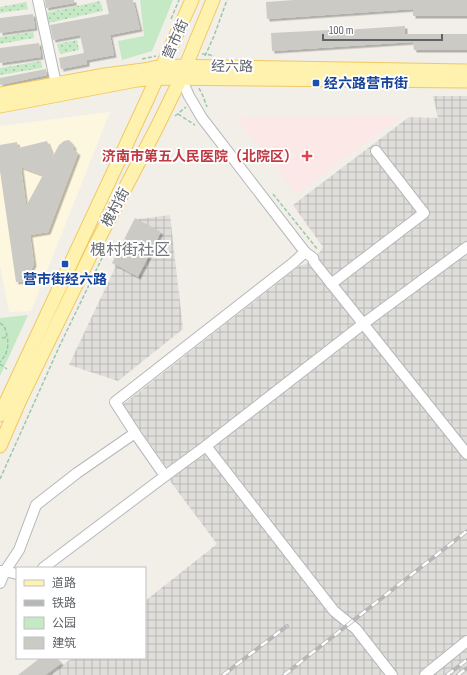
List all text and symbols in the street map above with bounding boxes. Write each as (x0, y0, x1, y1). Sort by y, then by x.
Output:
scale bar (323, 16, 442, 42)
street label: 营市街 (159, 17, 192, 62)
text: 100 m (329, 23, 354, 38)
street label: 经六路 (211, 58, 253, 75)
place label: 经六路营市街 (324, 75, 408, 92)
marker: 经六路营市街 (311, 78, 321, 88)
place label: 济南市第五人民医院（北院区） (102, 148, 298, 165)
marker: 济南市第五人民医院（北院区） (301, 150, 313, 162)
street label: 槐村街 (98, 185, 133, 230)
district label: 槐村街社区 (90, 241, 170, 260)
marker: 营市街经六路 (60, 259, 70, 269)
place label: 营市街经六路 (23, 271, 107, 288)
legend (16, 567, 146, 659)
text: 道路 (52, 576, 76, 591)
text: 铁路 (52, 596, 76, 611)
text: 公园 (52, 616, 76, 631)
text: 建筑 (52, 636, 76, 651)

